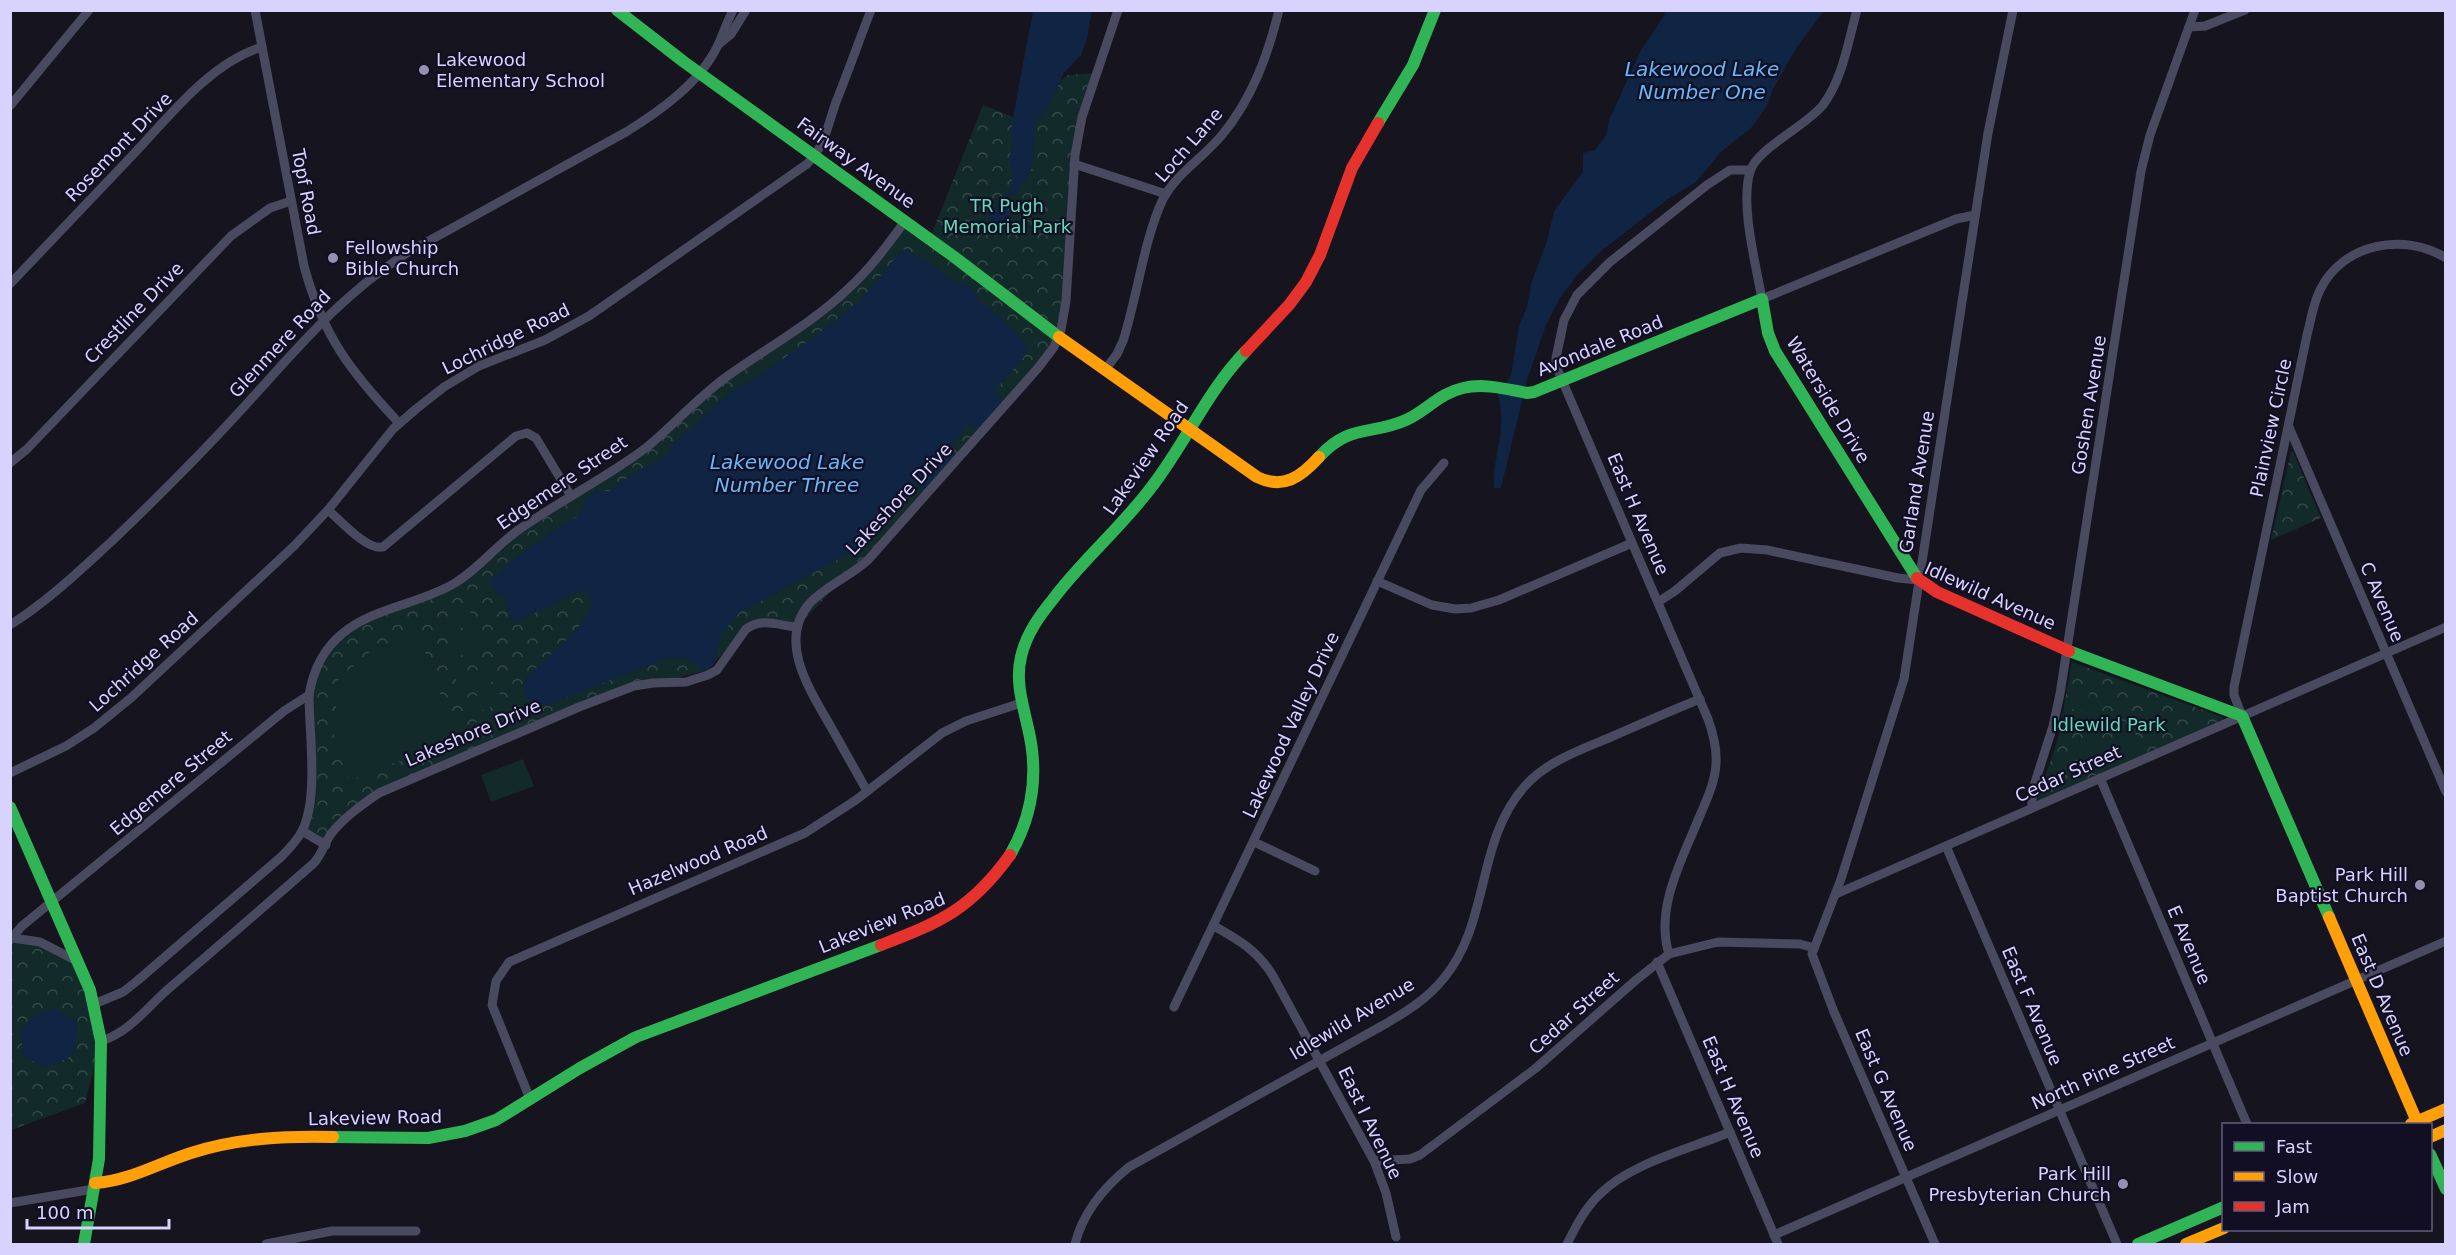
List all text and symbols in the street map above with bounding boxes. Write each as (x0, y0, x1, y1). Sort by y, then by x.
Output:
place label: Lakewood Elementary School (436, 49, 605, 91)
water label: Lakewood Lake Number One (1625, 57, 1779, 104)
marker: Lakewood Elementary School (417, 63, 431, 77)
street label: Rosemont Drive (61, 88, 176, 206)
street label: Loch Lane (1151, 103, 1226, 186)
street label: Fairway Avenue (793, 113, 920, 213)
street label: Topf Road (288, 146, 325, 237)
park label: TR Pugh Memorial Park (943, 195, 1072, 237)
place label: Fellowship Bible Church (345, 237, 459, 279)
marker: Fellowship Bible Church (326, 251, 340, 265)
street label: Crestline Drive (80, 257, 187, 368)
street label: Glenmere Road (225, 286, 335, 402)
street label: Lochridge Road (439, 299, 573, 379)
street label: Avondale Road (1534, 311, 1666, 380)
street label: Waterside Drive (1782, 333, 1874, 467)
street label: Goshen Avenue (2067, 334, 2110, 476)
street label: Plainview Circle (2246, 357, 2295, 499)
street label: Lakeview Road (1098, 397, 1193, 519)
street label: Garland Avenue (1895, 409, 1938, 555)
street label: Edgemere Street (493, 431, 631, 534)
street label: Lakeshore Drive (841, 438, 956, 559)
water label: Lakewood Lake Number Three (710, 450, 864, 497)
street label: East H Avenue (1603, 450, 1674, 578)
street label: Idlewild Avenue (1921, 557, 2059, 634)
street label: C Avenue (2356, 559, 2409, 645)
street label: Lochridge Road (85, 607, 202, 716)
street label: Lakewood Valley Drive (1238, 628, 1343, 821)
street label: Lakeshore Drive (402, 694, 544, 771)
park label: Idlewild Park (2052, 714, 2166, 735)
street label: Edgemere Street (106, 726, 236, 840)
street label: Cedar Street (2011, 741, 2124, 806)
street label: Hazelwood Road (625, 822, 771, 899)
place label: Park Hill Baptist Church (2275, 864, 2408, 906)
marker: Park Hill Baptist Church (2413, 878, 2427, 892)
street label: Lakeview Road (816, 888, 948, 957)
street label: E Avenue (2163, 902, 2216, 988)
street label: East D Avenue (2347, 930, 2418, 1059)
street label: East F Avenue (1998, 943, 2067, 1069)
street label: Cedar Street (1524, 967, 1623, 1059)
street label: Idlewild Avenue (1286, 973, 1418, 1064)
street label: East G Avenue (1851, 1025, 1922, 1154)
street label: North Pine Street (2028, 1032, 2178, 1114)
street label: East H Avenue (1698, 1033, 1769, 1161)
street label: East I Avenue (1334, 1063, 1407, 1182)
street label: Lakeview Road (308, 1106, 442, 1129)
legend (2222, 1123, 2432, 1231)
text: Fast (2276, 1136, 2312, 1157)
place label: Park Hill Presbyterian Church (1929, 1163, 2111, 1205)
text: Slow (2276, 1166, 2318, 1187)
marker: Park Hill Presbyterian Church (2116, 1177, 2130, 1191)
scale bar (27, 1192, 170, 1230)
text: Jam (2275, 1196, 2310, 1217)
text: 100 m (36, 1202, 94, 1223)

